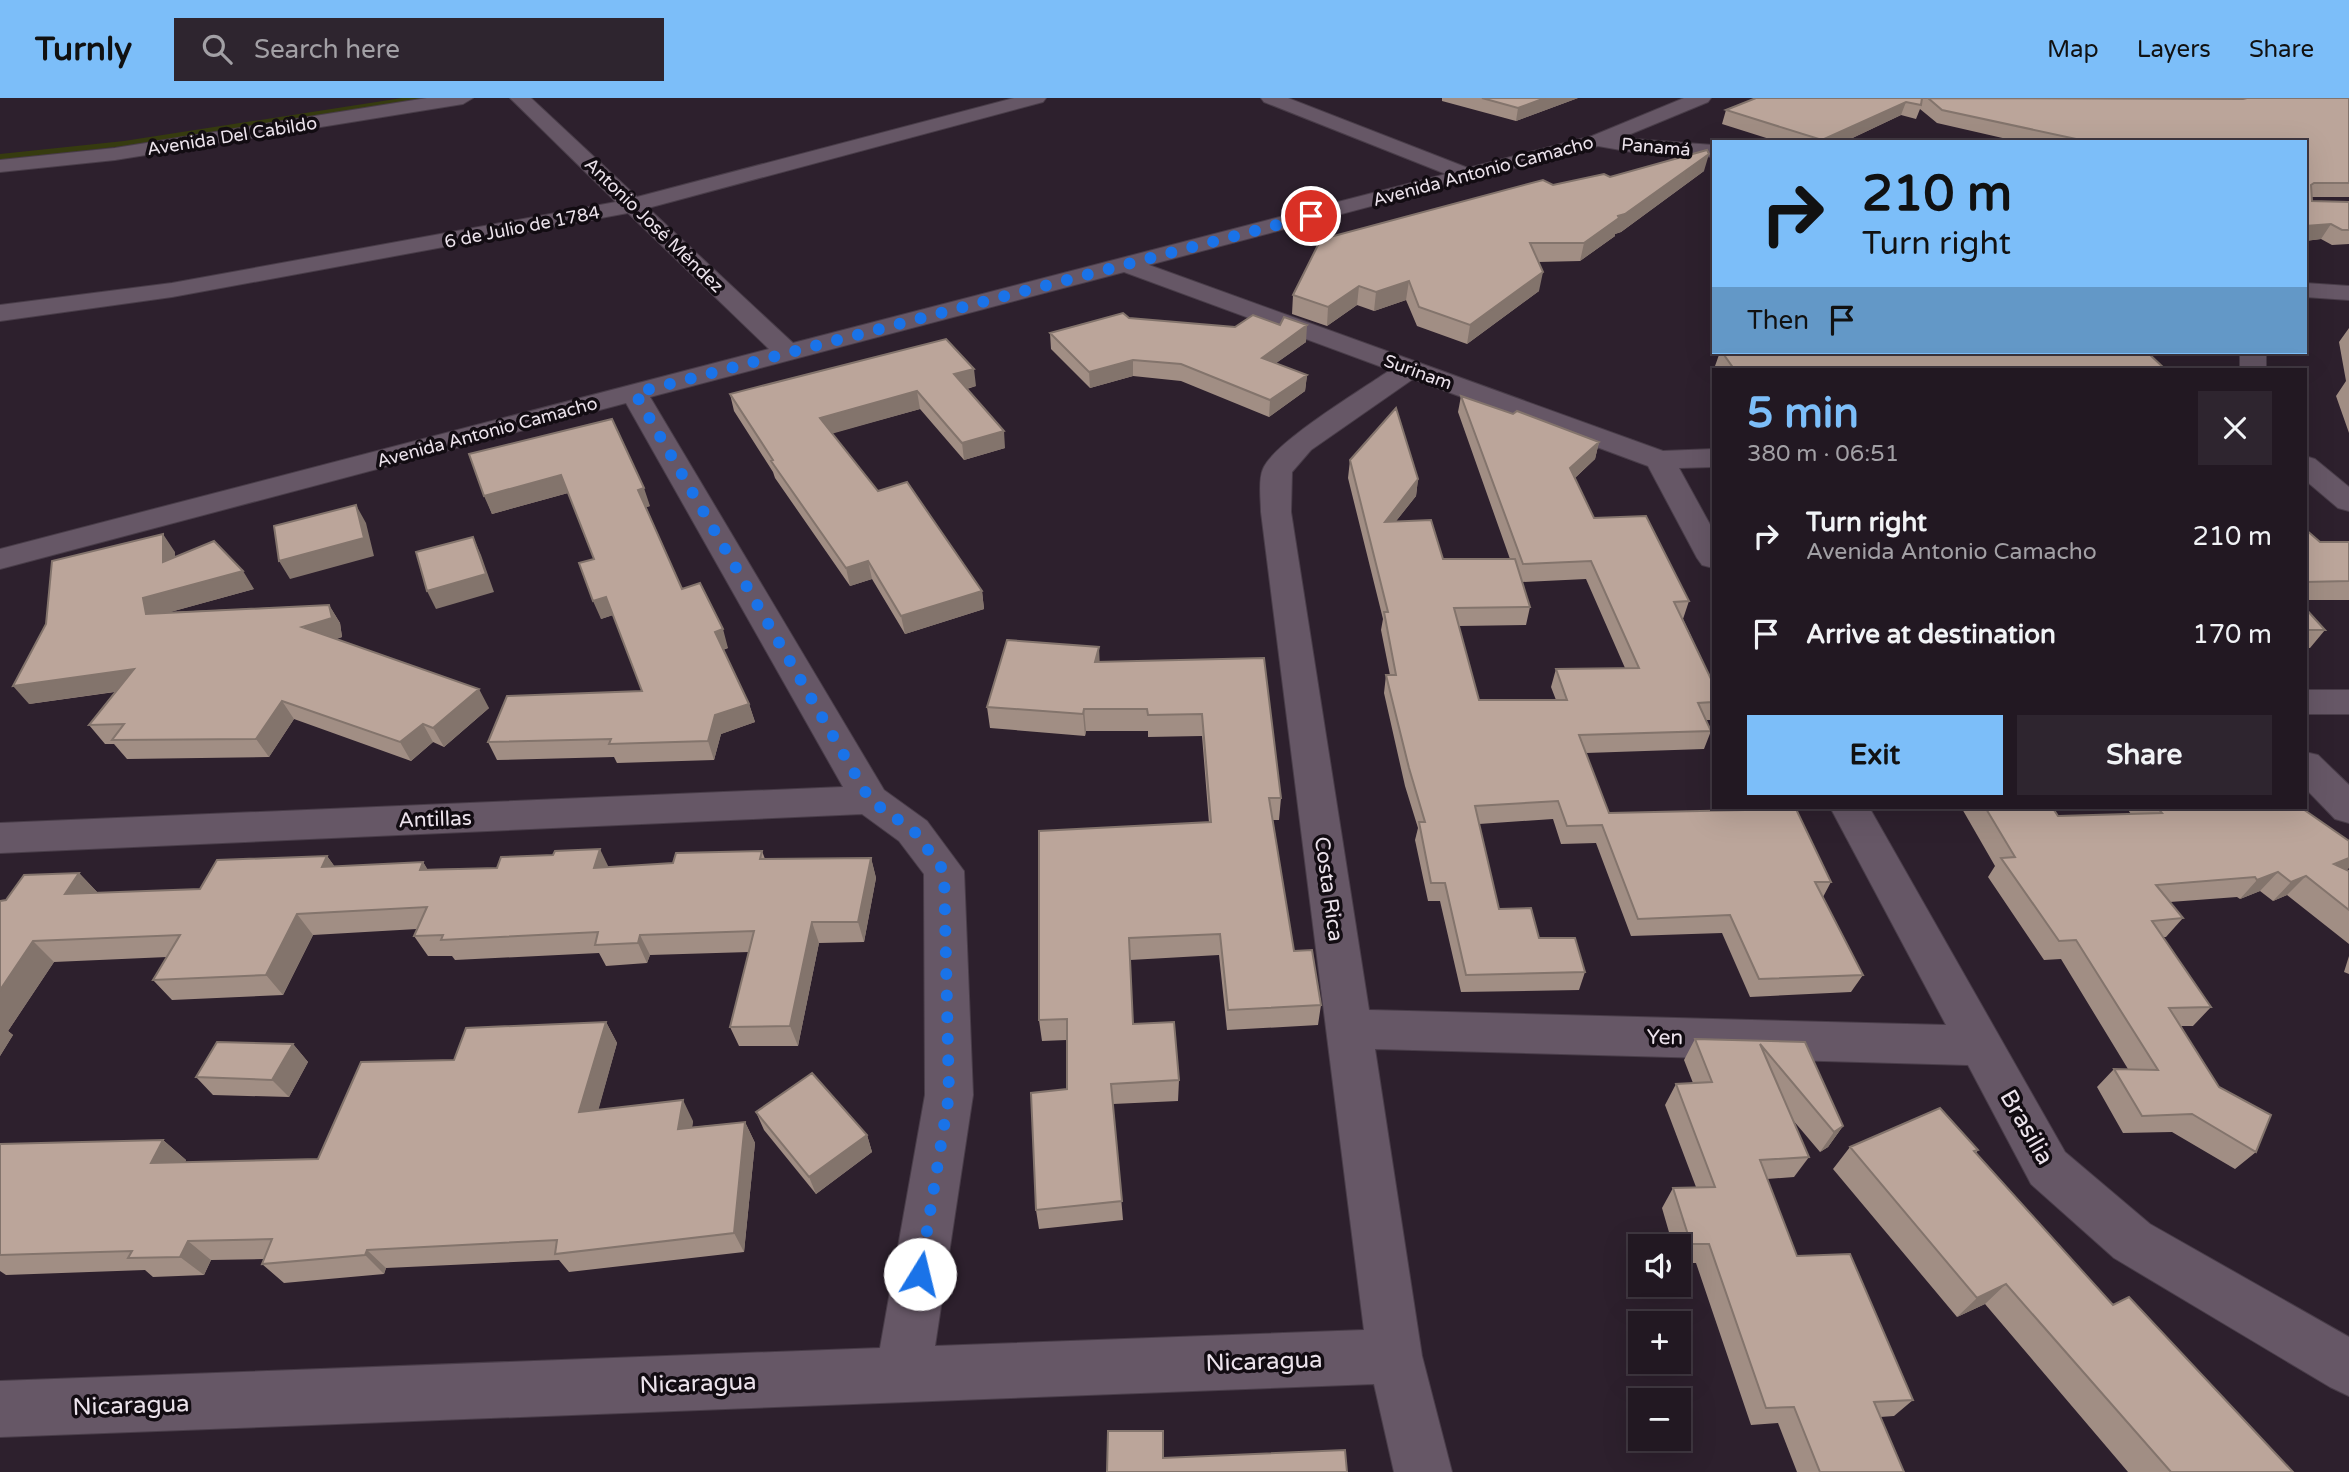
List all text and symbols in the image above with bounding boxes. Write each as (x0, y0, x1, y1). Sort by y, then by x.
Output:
search box (174, 18, 664, 81)
text: Turnly (35, 30, 132, 69)
icon: search (198, 30, 236, 68)
text: Search here (254, 34, 400, 65)
text: Map (2047, 35, 2099, 64)
text: Layers (2137, 35, 2211, 64)
text: Share (2249, 35, 2314, 64)
street label: Avenida Del Cabildo (145, 112, 319, 160)
street label: Avenida Antonio Camacho (1370, 131, 1596, 211)
street label: Panamá (1620, 133, 1692, 161)
street label: Antonio José Méndez (580, 153, 728, 297)
text: 210 m (1862, 165, 2012, 224)
icon: right (1747, 168, 1838, 259)
pin (1281, 186, 1341, 246)
icon: arrive (1292, 197, 1330, 235)
street label: 6 de Julio de 1784 (443, 201, 601, 253)
text: Turn right (1862, 225, 2011, 263)
icon: arrive (1823, 301, 1861, 339)
text: Then (1747, 305, 1809, 336)
street label: Surinam (1381, 350, 1455, 394)
text: 5 min (1747, 388, 1859, 439)
button: close (2198, 391, 2272, 465)
street label: Avenida Antonio Camacho (374, 392, 600, 472)
text: 380 m · 06:51 (1747, 440, 1899, 468)
text: Turn right (1806, 507, 1927, 538)
icon: right (1747, 517, 1785, 555)
text: 210 m (2192, 521, 2272, 552)
text: Avenida Antonio Camacho (1806, 538, 2097, 566)
icon: arrive (1747, 615, 1785, 653)
text: Arrive at destination (1806, 619, 2056, 650)
text: 170 m (2192, 619, 2272, 650)
button: Exit (1747, 715, 2003, 795)
button: Share (2017, 715, 2272, 795)
street label: Antillas (398, 806, 472, 833)
street label: Costa Rica (1309, 835, 1348, 943)
street label: Yen (1647, 1025, 1683, 1050)
street label: Brasilia (1993, 1084, 2060, 1170)
map controls (1628, 1234, 1691, 1451)
button: sound (1628, 1234, 1691, 1297)
position arrow (883, 1237, 957, 1311)
button: + (1628, 1311, 1691, 1374)
street label: Nicaragua (1205, 1345, 1323, 1378)
street label: Nicaragua (639, 1367, 757, 1400)
button: − (1628, 1388, 1691, 1451)
street label: Nicaragua (72, 1389, 190, 1422)

